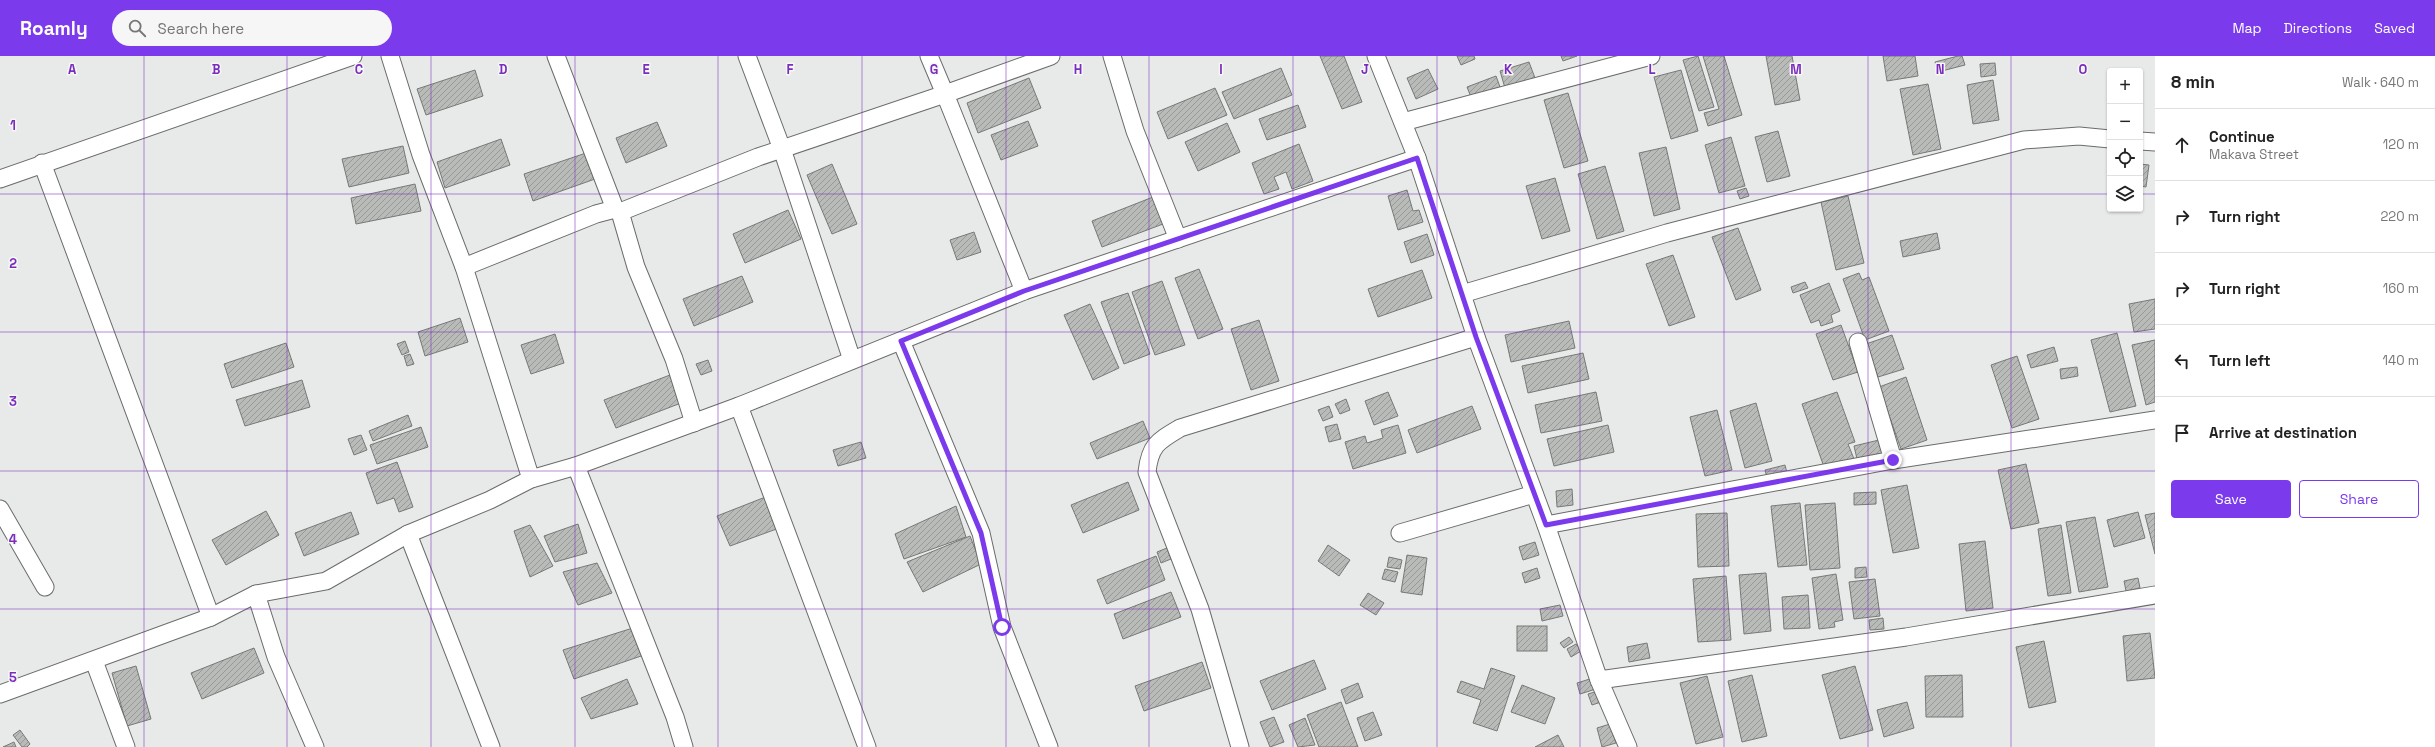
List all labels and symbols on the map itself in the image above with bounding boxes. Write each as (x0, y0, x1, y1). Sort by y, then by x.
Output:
text: A (68, 61, 77, 78)
text: B (212, 61, 221, 78)
text: C (355, 61, 363, 78)
text: D (499, 61, 508, 78)
text: E (642, 61, 650, 78)
text: F (787, 61, 794, 78)
text: G (930, 61, 938, 78)
text: H (1074, 61, 1082, 78)
text: I (1219, 61, 1223, 78)
text: J (1361, 61, 1369, 78)
text: K (1504, 61, 1513, 78)
text: L (1648, 61, 1656, 78)
text: M (1790, 61, 1802, 78)
text: N (1936, 61, 1944, 78)
text: O (2079, 61, 2088, 78)
text: 1 (10, 117, 16, 134)
text: 2 (9, 255, 17, 272)
text: 3 (9, 393, 17, 410)
route end (1884, 451, 1902, 469)
text: 4 (9, 531, 17, 548)
route start (993, 618, 1011, 636)
text: 5 (9, 669, 17, 686)

